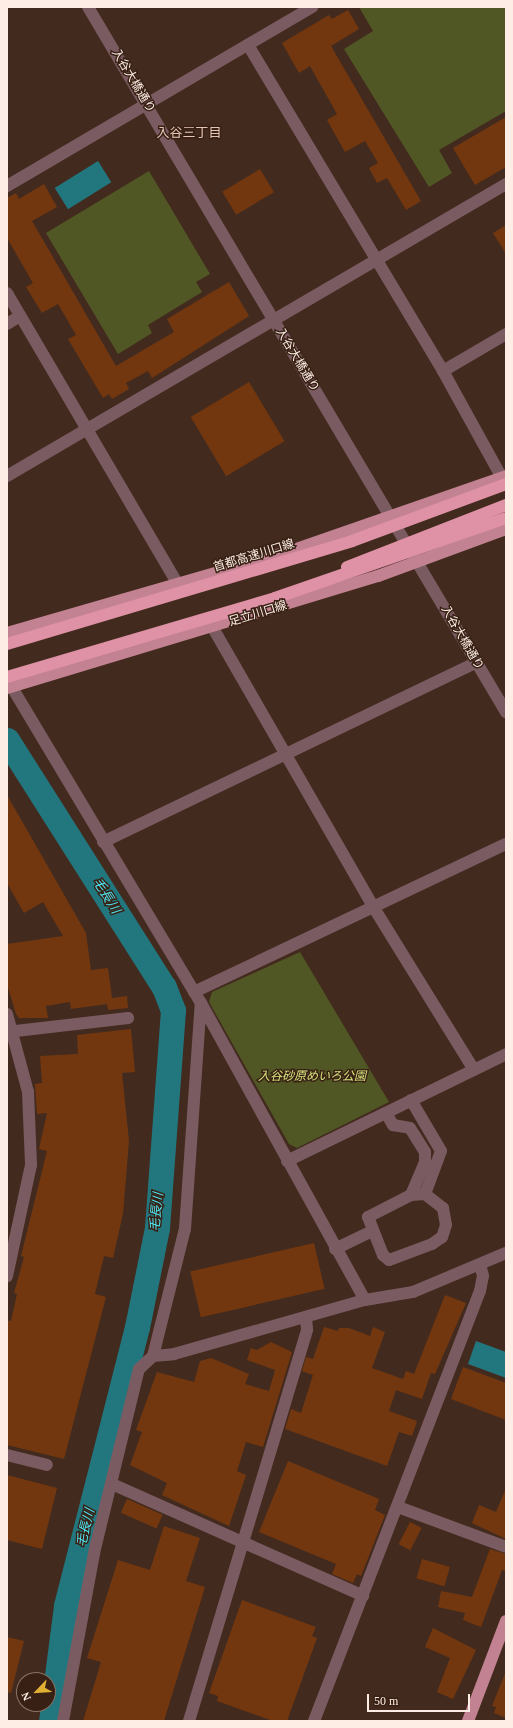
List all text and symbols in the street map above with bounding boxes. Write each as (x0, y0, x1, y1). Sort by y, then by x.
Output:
street label: 入谷大橋通り (108, 46, 158, 116)
district label: 入谷三丁目 (157, 125, 221, 141)
street label: 入谷大橋通り (272, 325, 322, 395)
street label: 首都高速川口線 (212, 537, 296, 575)
street label: 足立川口線 (227, 598, 289, 630)
street label: 入谷大橋通り (438, 603, 486, 673)
water label: 毛長川 (89, 875, 123, 917)
park label: 入谷砂原めいろ公園 (258, 1070, 366, 1084)
water label: 毛長川 (147, 1192, 167, 1232)
water label: 毛長川 (74, 1507, 98, 1549)
north arrow (16, 1672, 56, 1712)
scale bar (369, 1686, 472, 1712)
text: N (19, 1691, 33, 1703)
text: 50 m (374, 1694, 398, 1708)

